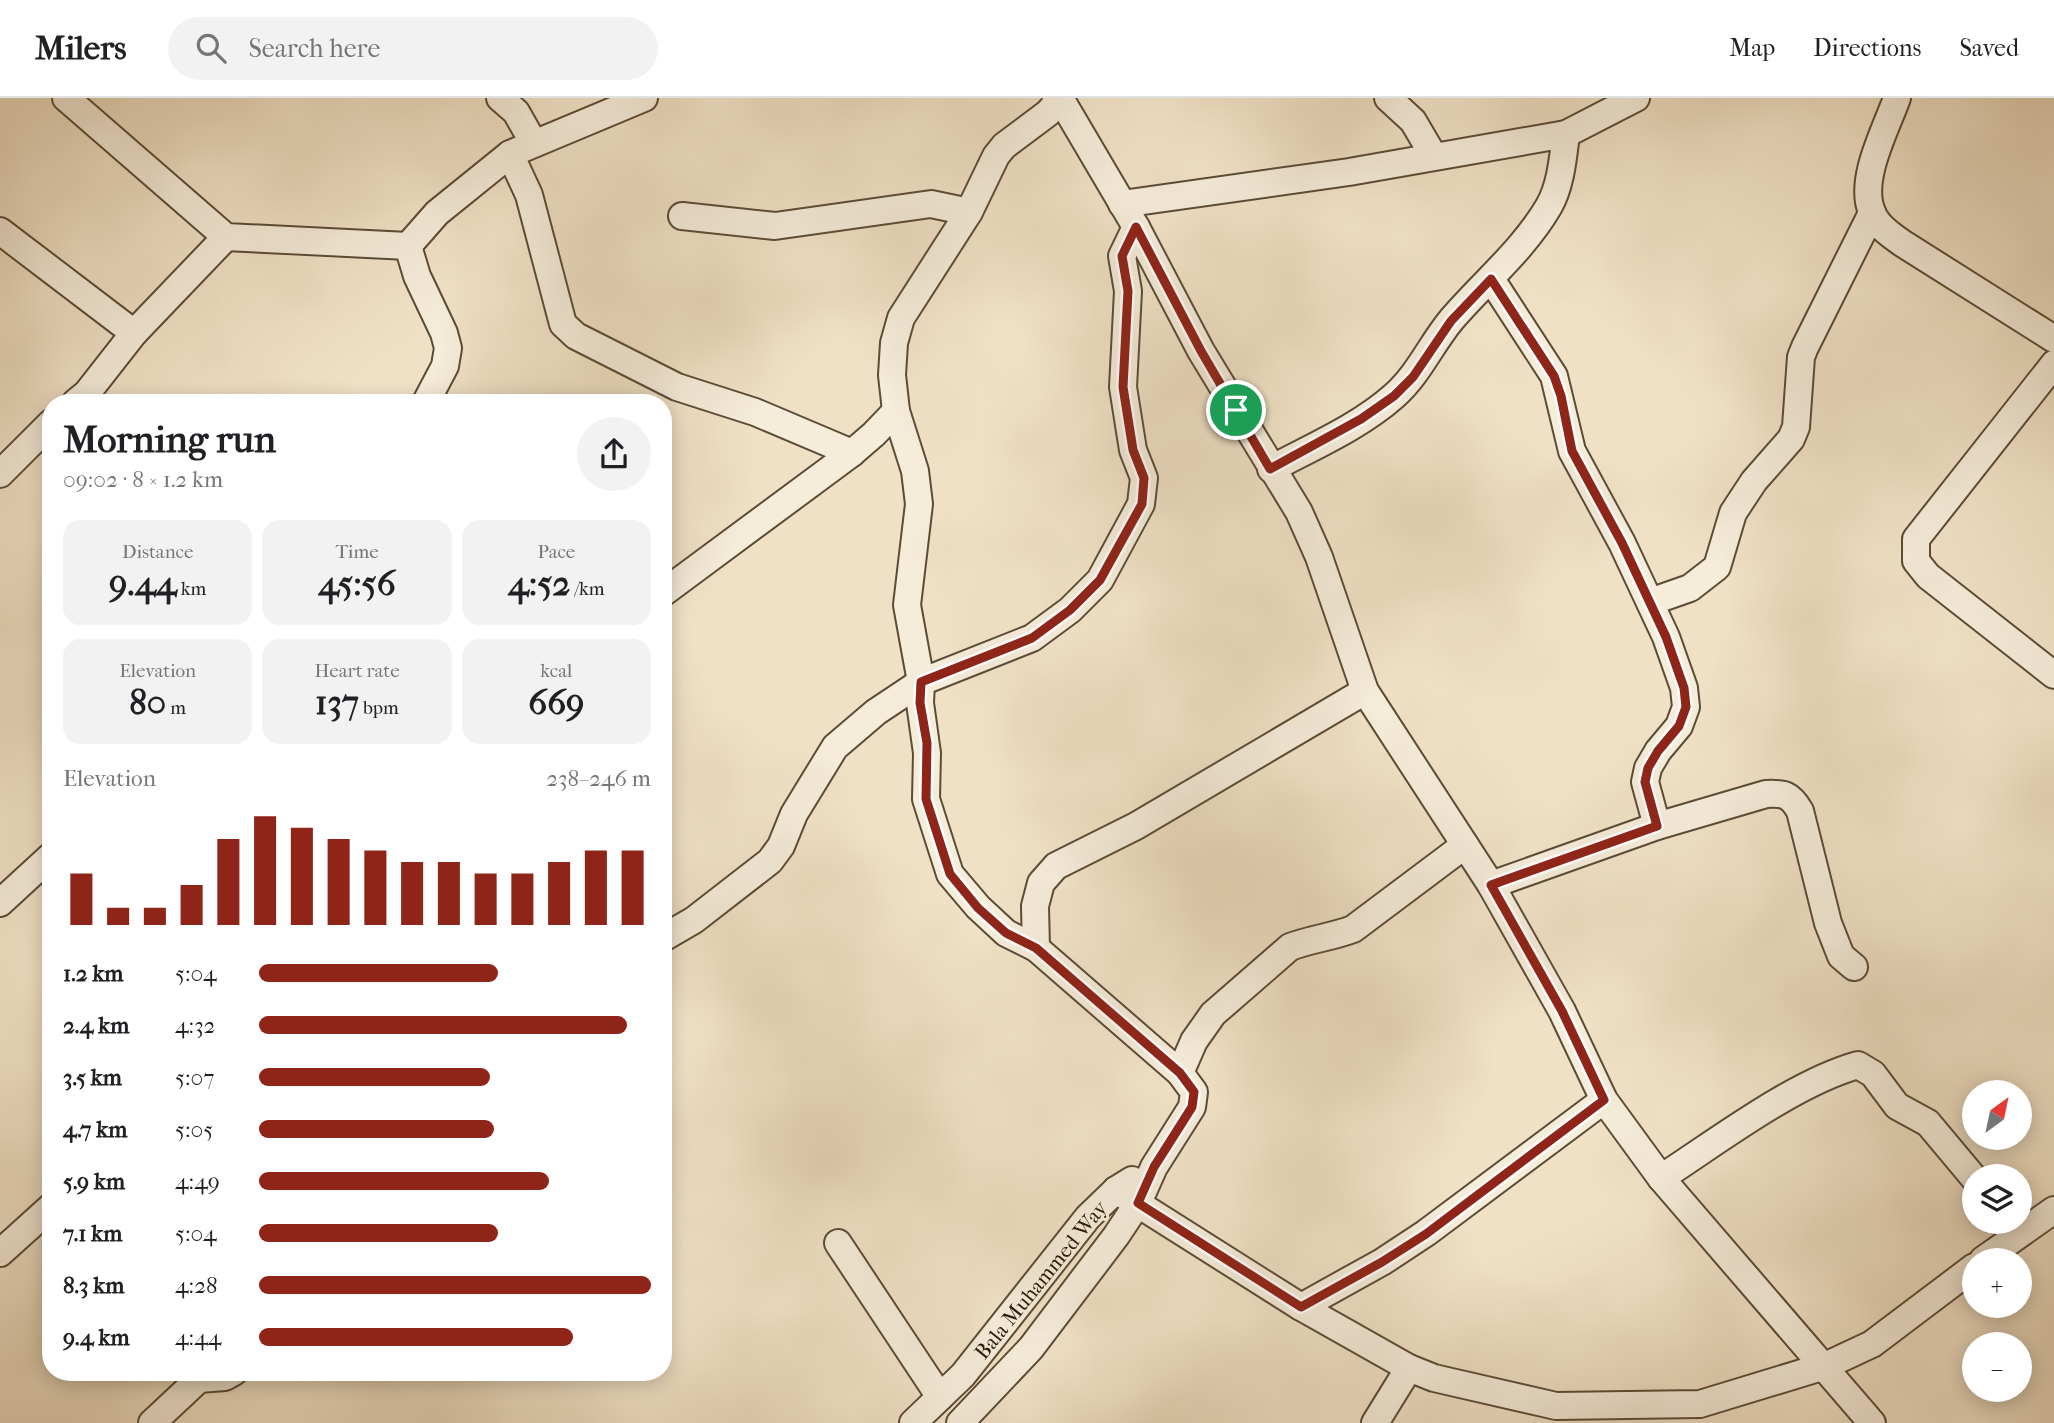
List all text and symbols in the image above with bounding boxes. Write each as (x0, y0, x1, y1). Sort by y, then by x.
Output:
search box (168, 17, 658, 80)
text: Milers (35, 29, 126, 68)
icon: search (192, 29, 230, 67)
text: Search here (248, 33, 380, 64)
text: Map (1729, 34, 1775, 62)
text: Directions (1813, 34, 1921, 62)
text: Saved (1959, 34, 2019, 62)
pin (1206, 380, 1266, 440)
icon: arrive (1217, 391, 1255, 429)
text: Morning run (63, 417, 276, 462)
button: share (577, 417, 651, 491)
text: 09:02 · 8 × 1.2 km (63, 466, 223, 493)
text: Distance (122, 541, 193, 563)
text: Time (335, 541, 379, 563)
text: Pace (537, 541, 575, 563)
text: 9.44 (109, 563, 177, 604)
text: 45:56 (318, 563, 396, 604)
text: 4:52 (508, 563, 570, 604)
text: km (177, 578, 206, 600)
text: /km (570, 578, 605, 600)
text: Elevation (119, 660, 196, 682)
text: Heart rate (314, 660, 400, 682)
text: kcal (540, 660, 572, 682)
text: 80 (129, 682, 166, 723)
text: 137 (315, 682, 359, 723)
text: 669 (528, 682, 584, 723)
text: m (166, 697, 186, 719)
text: bpm (359, 697, 399, 719)
text: Elevation (63, 765, 156, 792)
text: 238–246 m (546, 765, 651, 792)
text: 1.2 km (63, 960, 123, 987)
text: 5:04 (175, 960, 217, 987)
text: 2.4 km (63, 1012, 129, 1039)
text: 4:32 (175, 1012, 215, 1039)
text: 3.5 km (63, 1064, 122, 1091)
text: 5:07 (175, 1064, 214, 1091)
north arrow (1962, 1080, 2032, 1150)
map controls (1962, 1080, 2032, 1402)
text: 4.7 km (63, 1116, 127, 1143)
text: 5:05 (175, 1116, 213, 1143)
button: layers (1962, 1164, 2032, 1234)
text: 5.9 km (63, 1168, 125, 1195)
text: 4:49 (175, 1168, 220, 1195)
street label: Bala Muhammed Way (970, 1195, 1113, 1364)
text: 7.1 km (63, 1220, 122, 1247)
text: 5:04 (175, 1220, 217, 1247)
button: + (1962, 1248, 2032, 1318)
text: 8.3 km (63, 1272, 124, 1299)
text: 4:28 (175, 1272, 218, 1299)
text: 9.4 km (63, 1324, 130, 1351)
text: 4:44 (175, 1324, 221, 1351)
button: − (1962, 1332, 2032, 1402)

